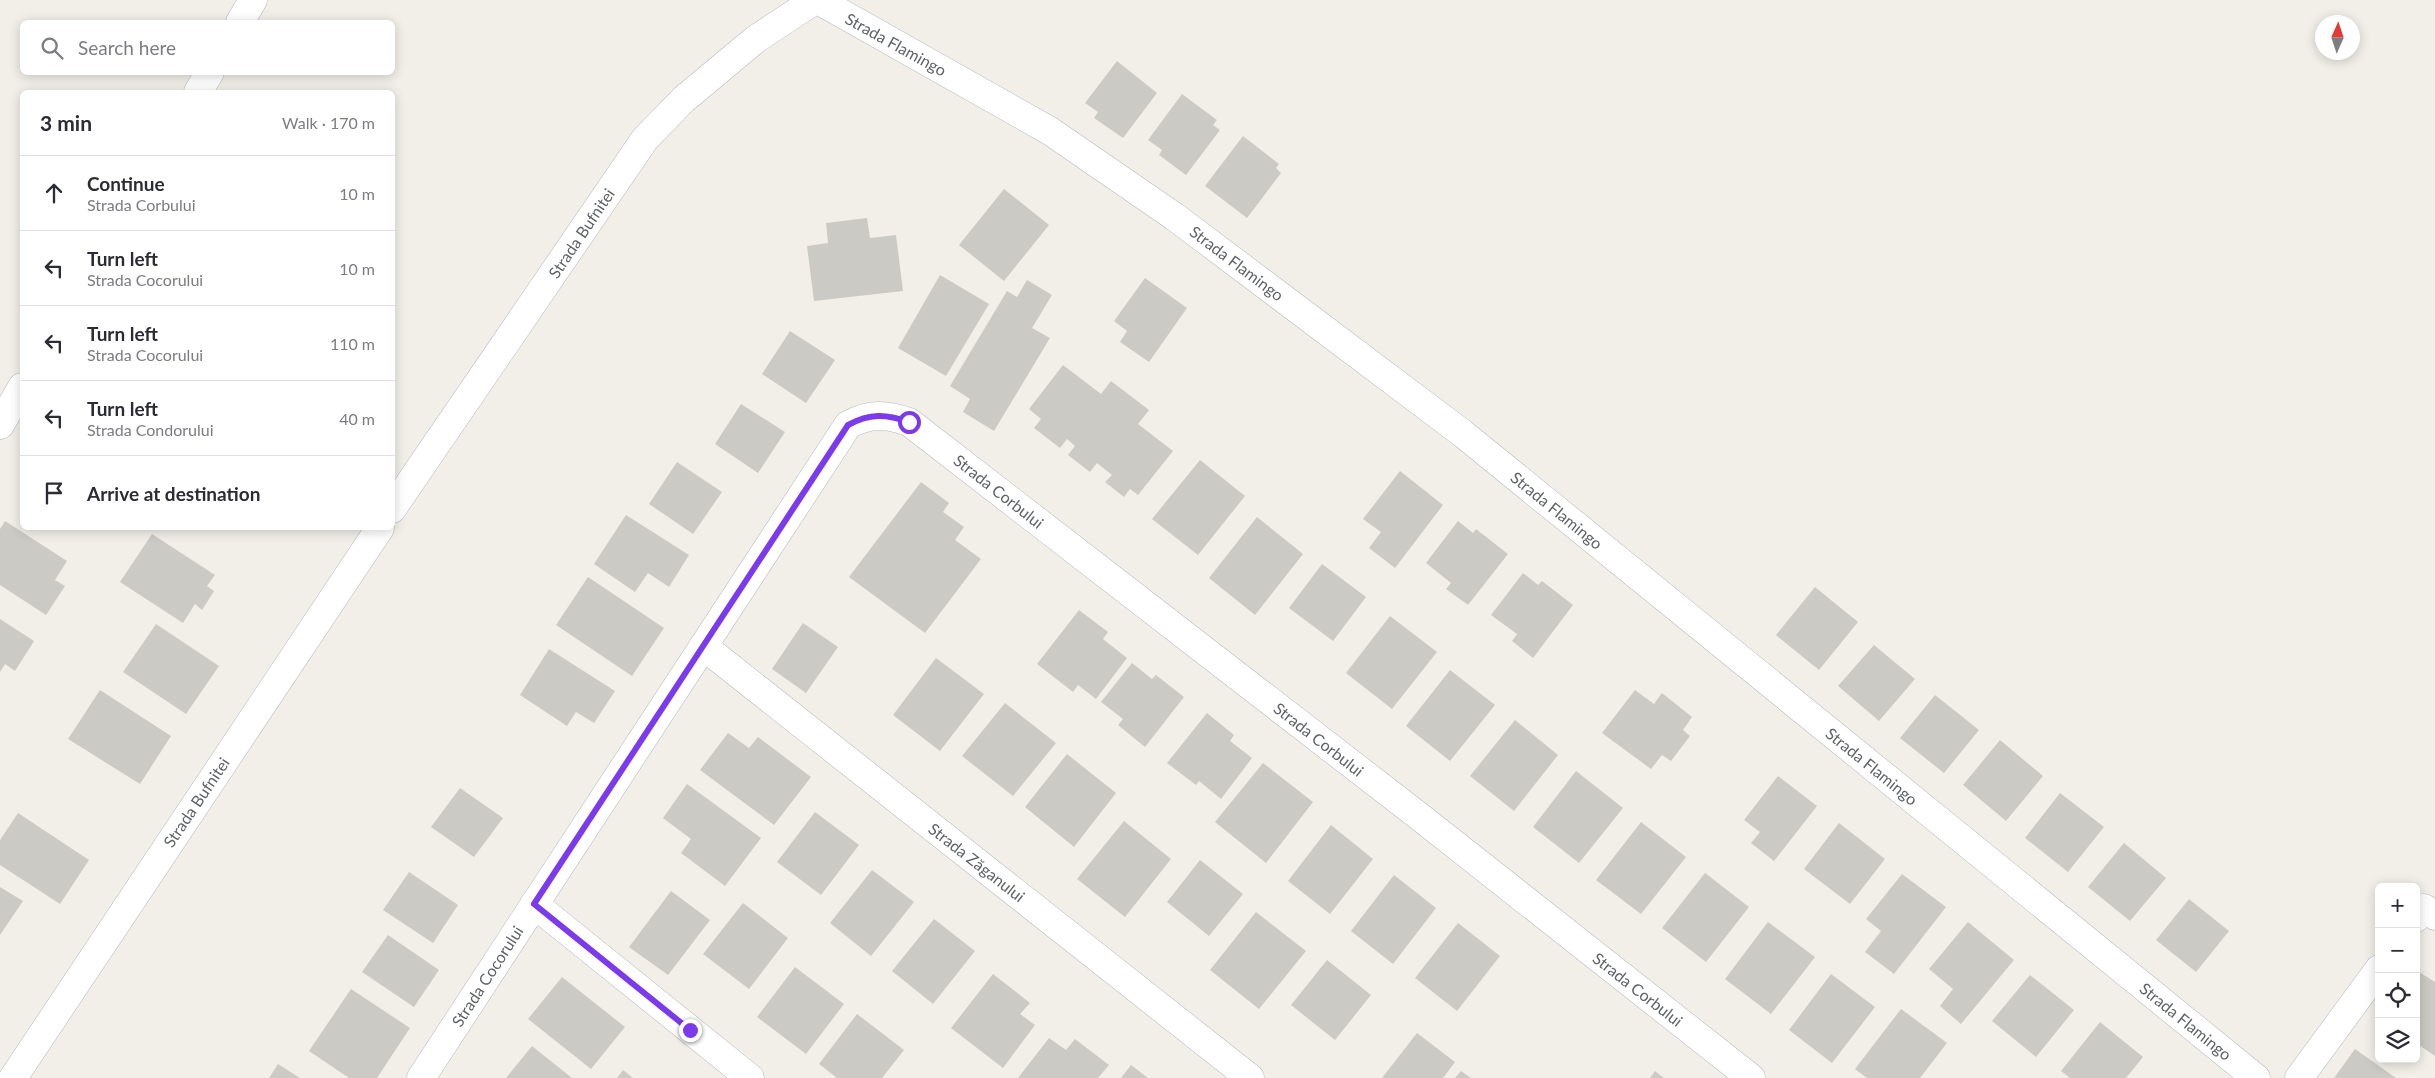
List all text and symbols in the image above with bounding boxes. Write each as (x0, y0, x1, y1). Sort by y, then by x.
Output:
street label: Strada Flamingo (842, 8, 950, 80)
north arrow (2315, 15, 2360, 60)
search box (20, 20, 395, 75)
icon: search (38, 34, 66, 62)
text: Search here (78, 36, 176, 59)
text: 3 min (40, 110, 92, 135)
text: Walk · 170 m (282, 113, 375, 132)
text: Continue (87, 172, 165, 195)
icon: ahead (40, 179, 68, 207)
text: 10 m (339, 184, 375, 203)
street label: Strada Bufnitei (544, 185, 618, 281)
text: Strada Corbului (87, 195, 196, 214)
street label: Strada Flamingo (1186, 222, 1288, 304)
text: Turn left (87, 247, 158, 270)
icon: left (40, 254, 68, 282)
text: 10 m (339, 259, 375, 278)
text: Strada Cocorului (87, 270, 203, 289)
text: Turn left (87, 322, 158, 345)
icon: left (40, 329, 68, 357)
text: 110 m (330, 334, 375, 353)
text: Strada Cocorului (87, 345, 203, 364)
text: Turn left (87, 397, 158, 420)
icon: left (40, 404, 68, 432)
text: 40 m (339, 409, 375, 428)
route start (898, 411, 921, 434)
text: Strada Condorului (87, 420, 214, 439)
street label: Strada Corbului (950, 450, 1048, 532)
street label: Strada Flamingo (1507, 467, 1607, 553)
icon: arrive (40, 479, 68, 507)
text: Arrive at destination (87, 482, 260, 505)
street label: Strada Corbului (1270, 698, 1368, 780)
street label: Strada Flamingo (1822, 723, 1922, 809)
street label: Strada Bufnitei (159, 754, 233, 850)
street label: Strada Zăganului (925, 819, 1029, 905)
map controls (2375, 883, 2420, 1063)
button: + (2375, 883, 2420, 928)
street label: Strada Cocorului (447, 922, 527, 1030)
button: − (2375, 928, 2420, 973)
street label: Strada Corbului (1589, 948, 1687, 1030)
button: locate (2375, 973, 2420, 1018)
street label: Strada Flamingo (2136, 978, 2236, 1064)
button: layers (2375, 1018, 2420, 1063)
route end (679, 1019, 702, 1042)

